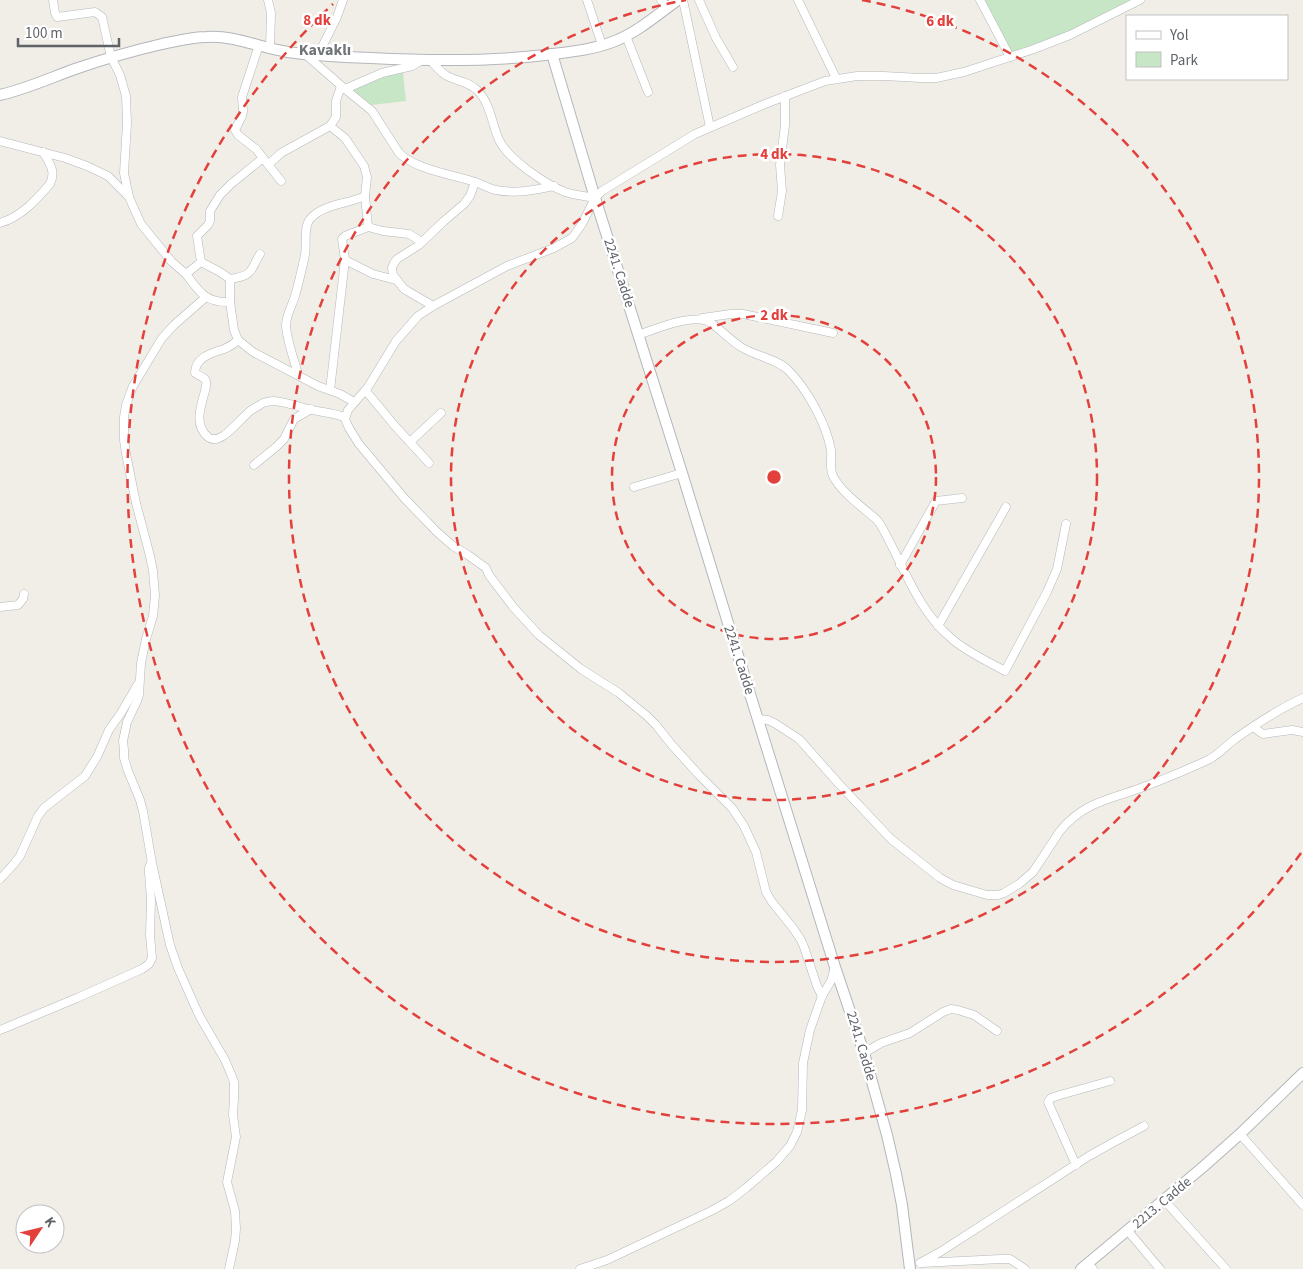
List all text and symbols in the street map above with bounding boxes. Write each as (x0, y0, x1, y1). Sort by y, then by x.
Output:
text: 8 dk (303, 10, 332, 31)
text: 6 dk (926, 11, 955, 32)
scale bar (18, 15, 119, 47)
legend (1126, 15, 1288, 80)
text: 100 m (25, 23, 63, 44)
text: Yol (1169, 25, 1189, 46)
district label: Kavaklı (299, 39, 351, 61)
text: Park (1170, 50, 1199, 71)
text: 4 dk (760, 144, 789, 165)
street label: 2241. Cadde (598, 236, 640, 310)
text: 2 dk (760, 305, 789, 326)
centre of rings (765, 468, 783, 486)
street label: 2241. Cadde (718, 623, 760, 697)
street label: 2241. Cadde (841, 1009, 881, 1083)
street label: 2213. Cadde (1128, 1172, 1196, 1234)
north arrow (15, 1204, 65, 1254)
text: K (39, 1213, 61, 1232)

